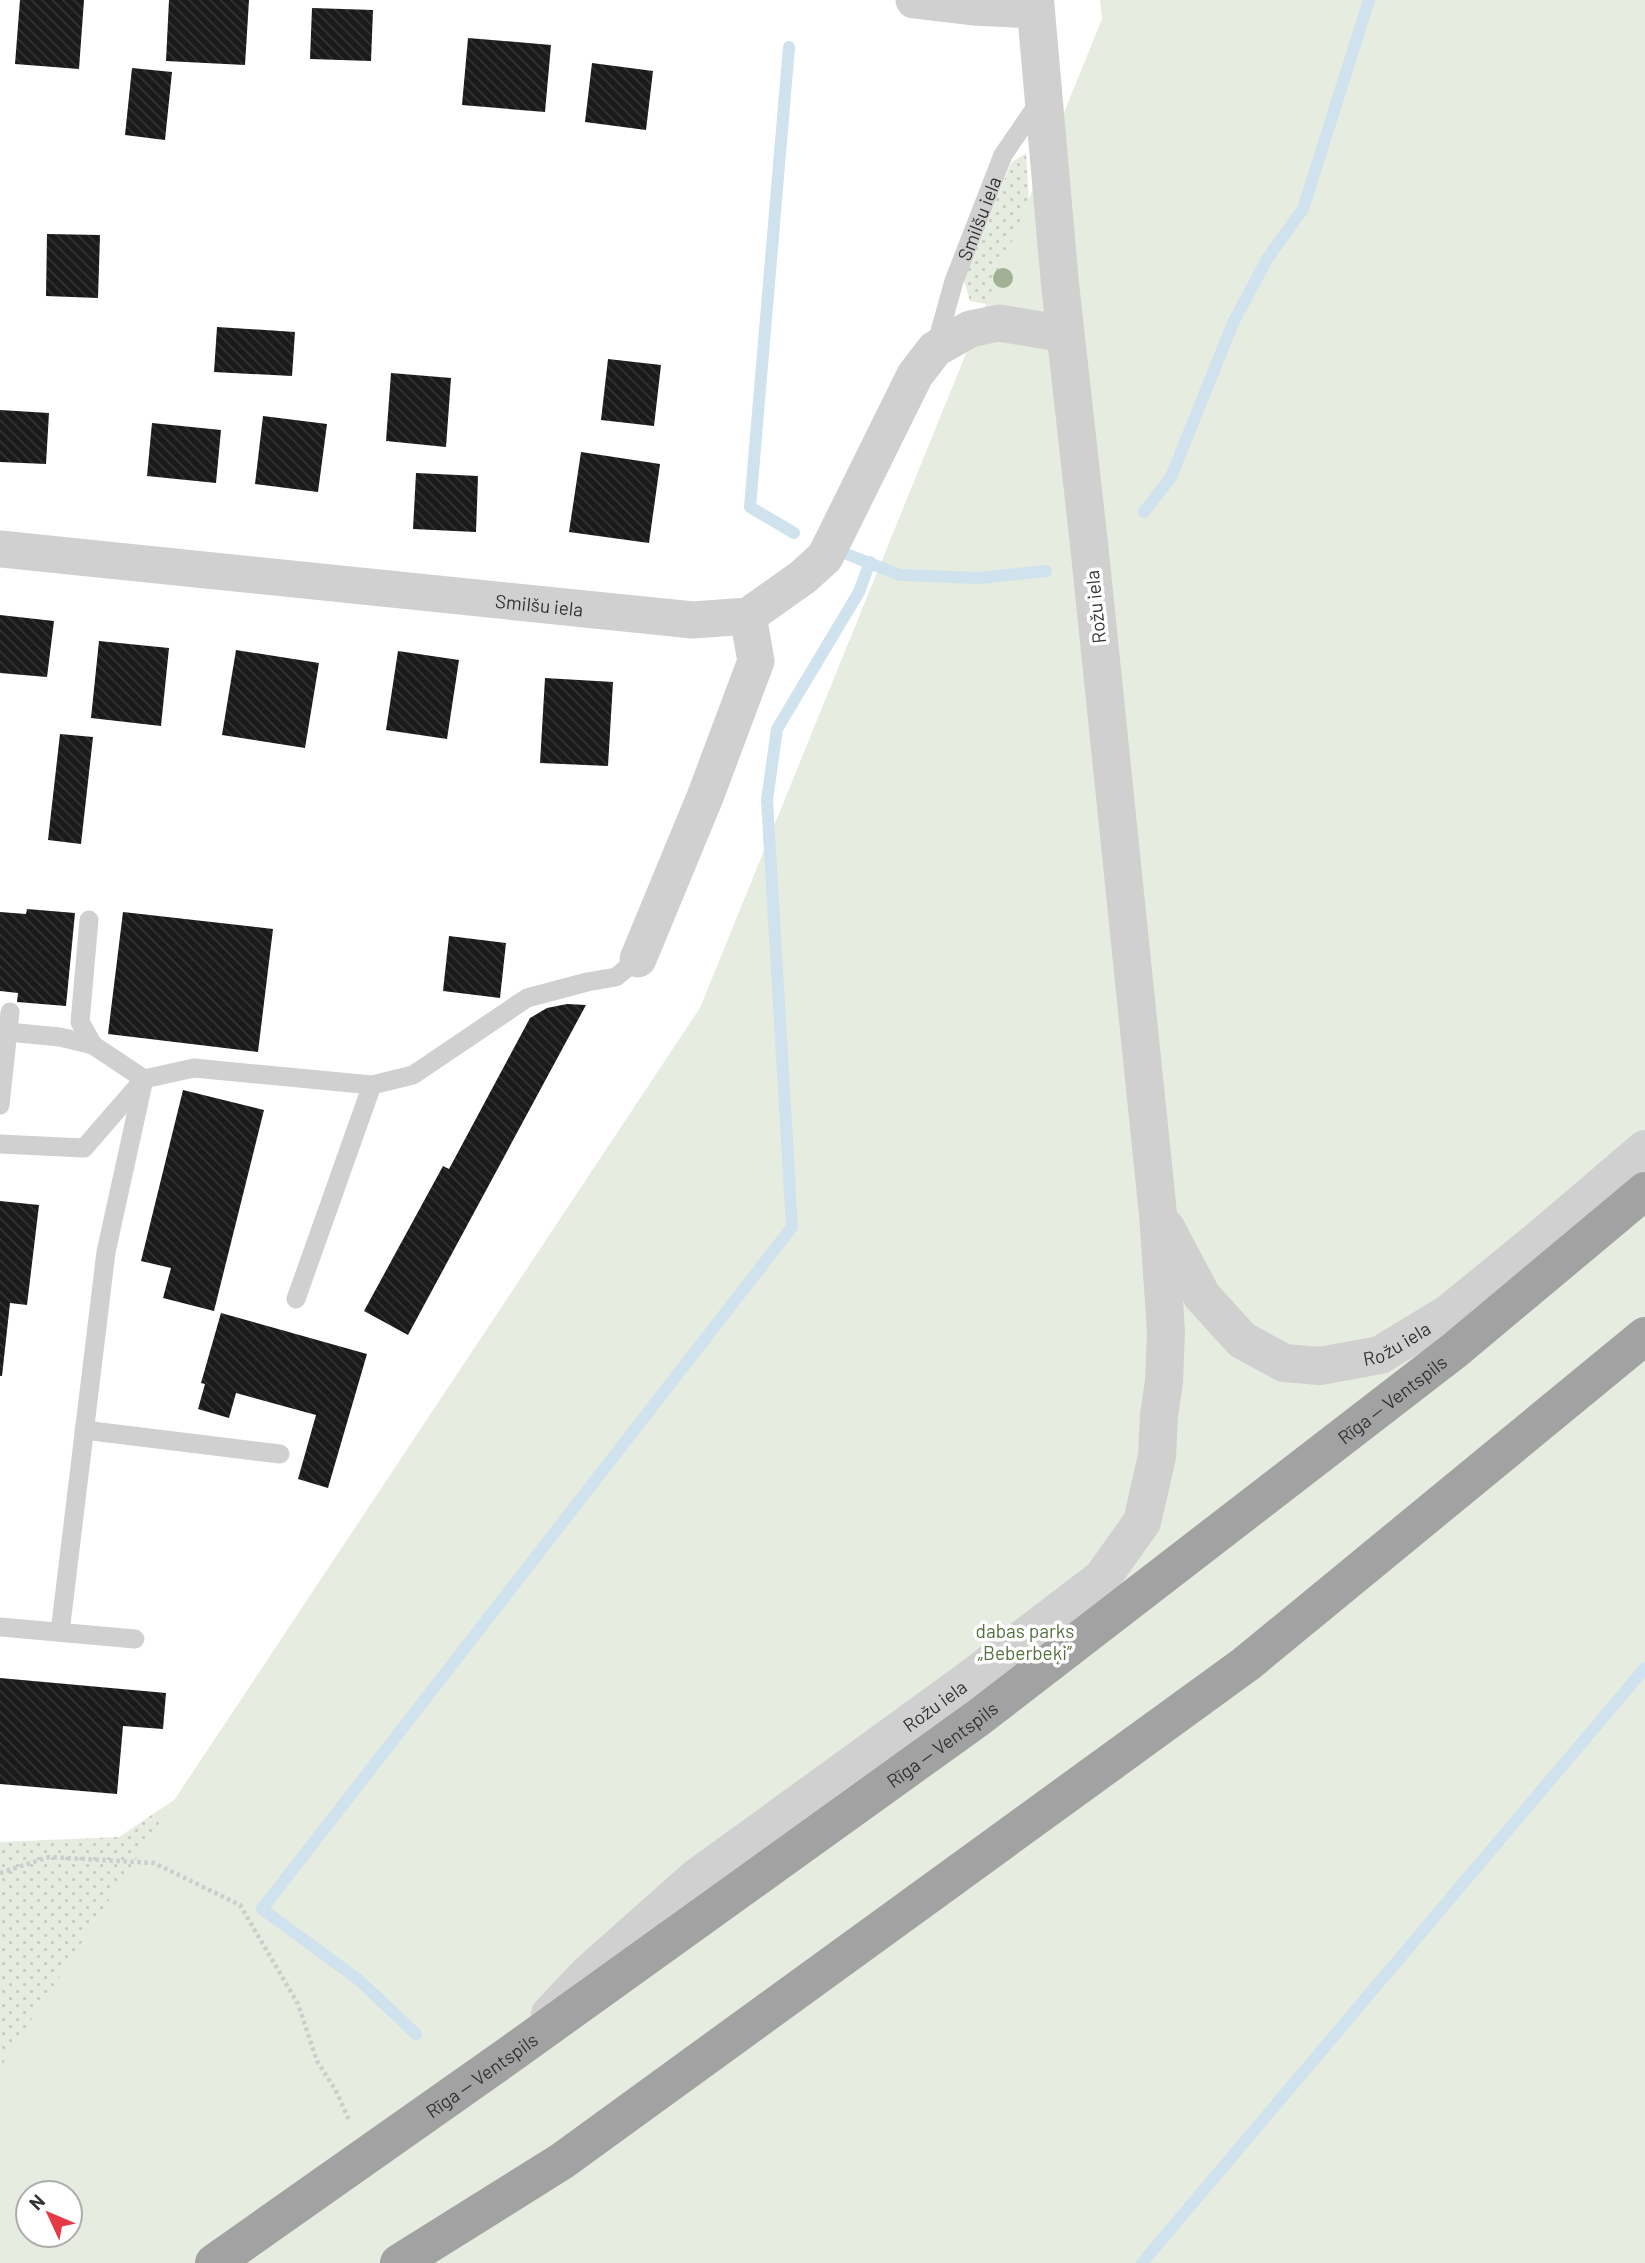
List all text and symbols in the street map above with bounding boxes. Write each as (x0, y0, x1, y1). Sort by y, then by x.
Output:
street label: Smilšu iela (952, 173, 1005, 264)
street label: Rožu iela (1080, 569, 1110, 645)
street label: Smilšu iela (494, 588, 584, 620)
street label: Rožu iela (1361, 1316, 1434, 1369)
street label: Rīga — Ventspils (1333, 1349, 1451, 1448)
park label: dabas parks „Beberbeķi” (976, 1619, 1074, 1664)
street label: Rožu iela (898, 1674, 971, 1736)
street label: Rīga — Ventspils (882, 1696, 1002, 1792)
street label: Rīga — Ventspils (421, 2027, 542, 2122)
north arrow (14, 2179, 84, 2249)
text: N (24, 2189, 49, 2214)

